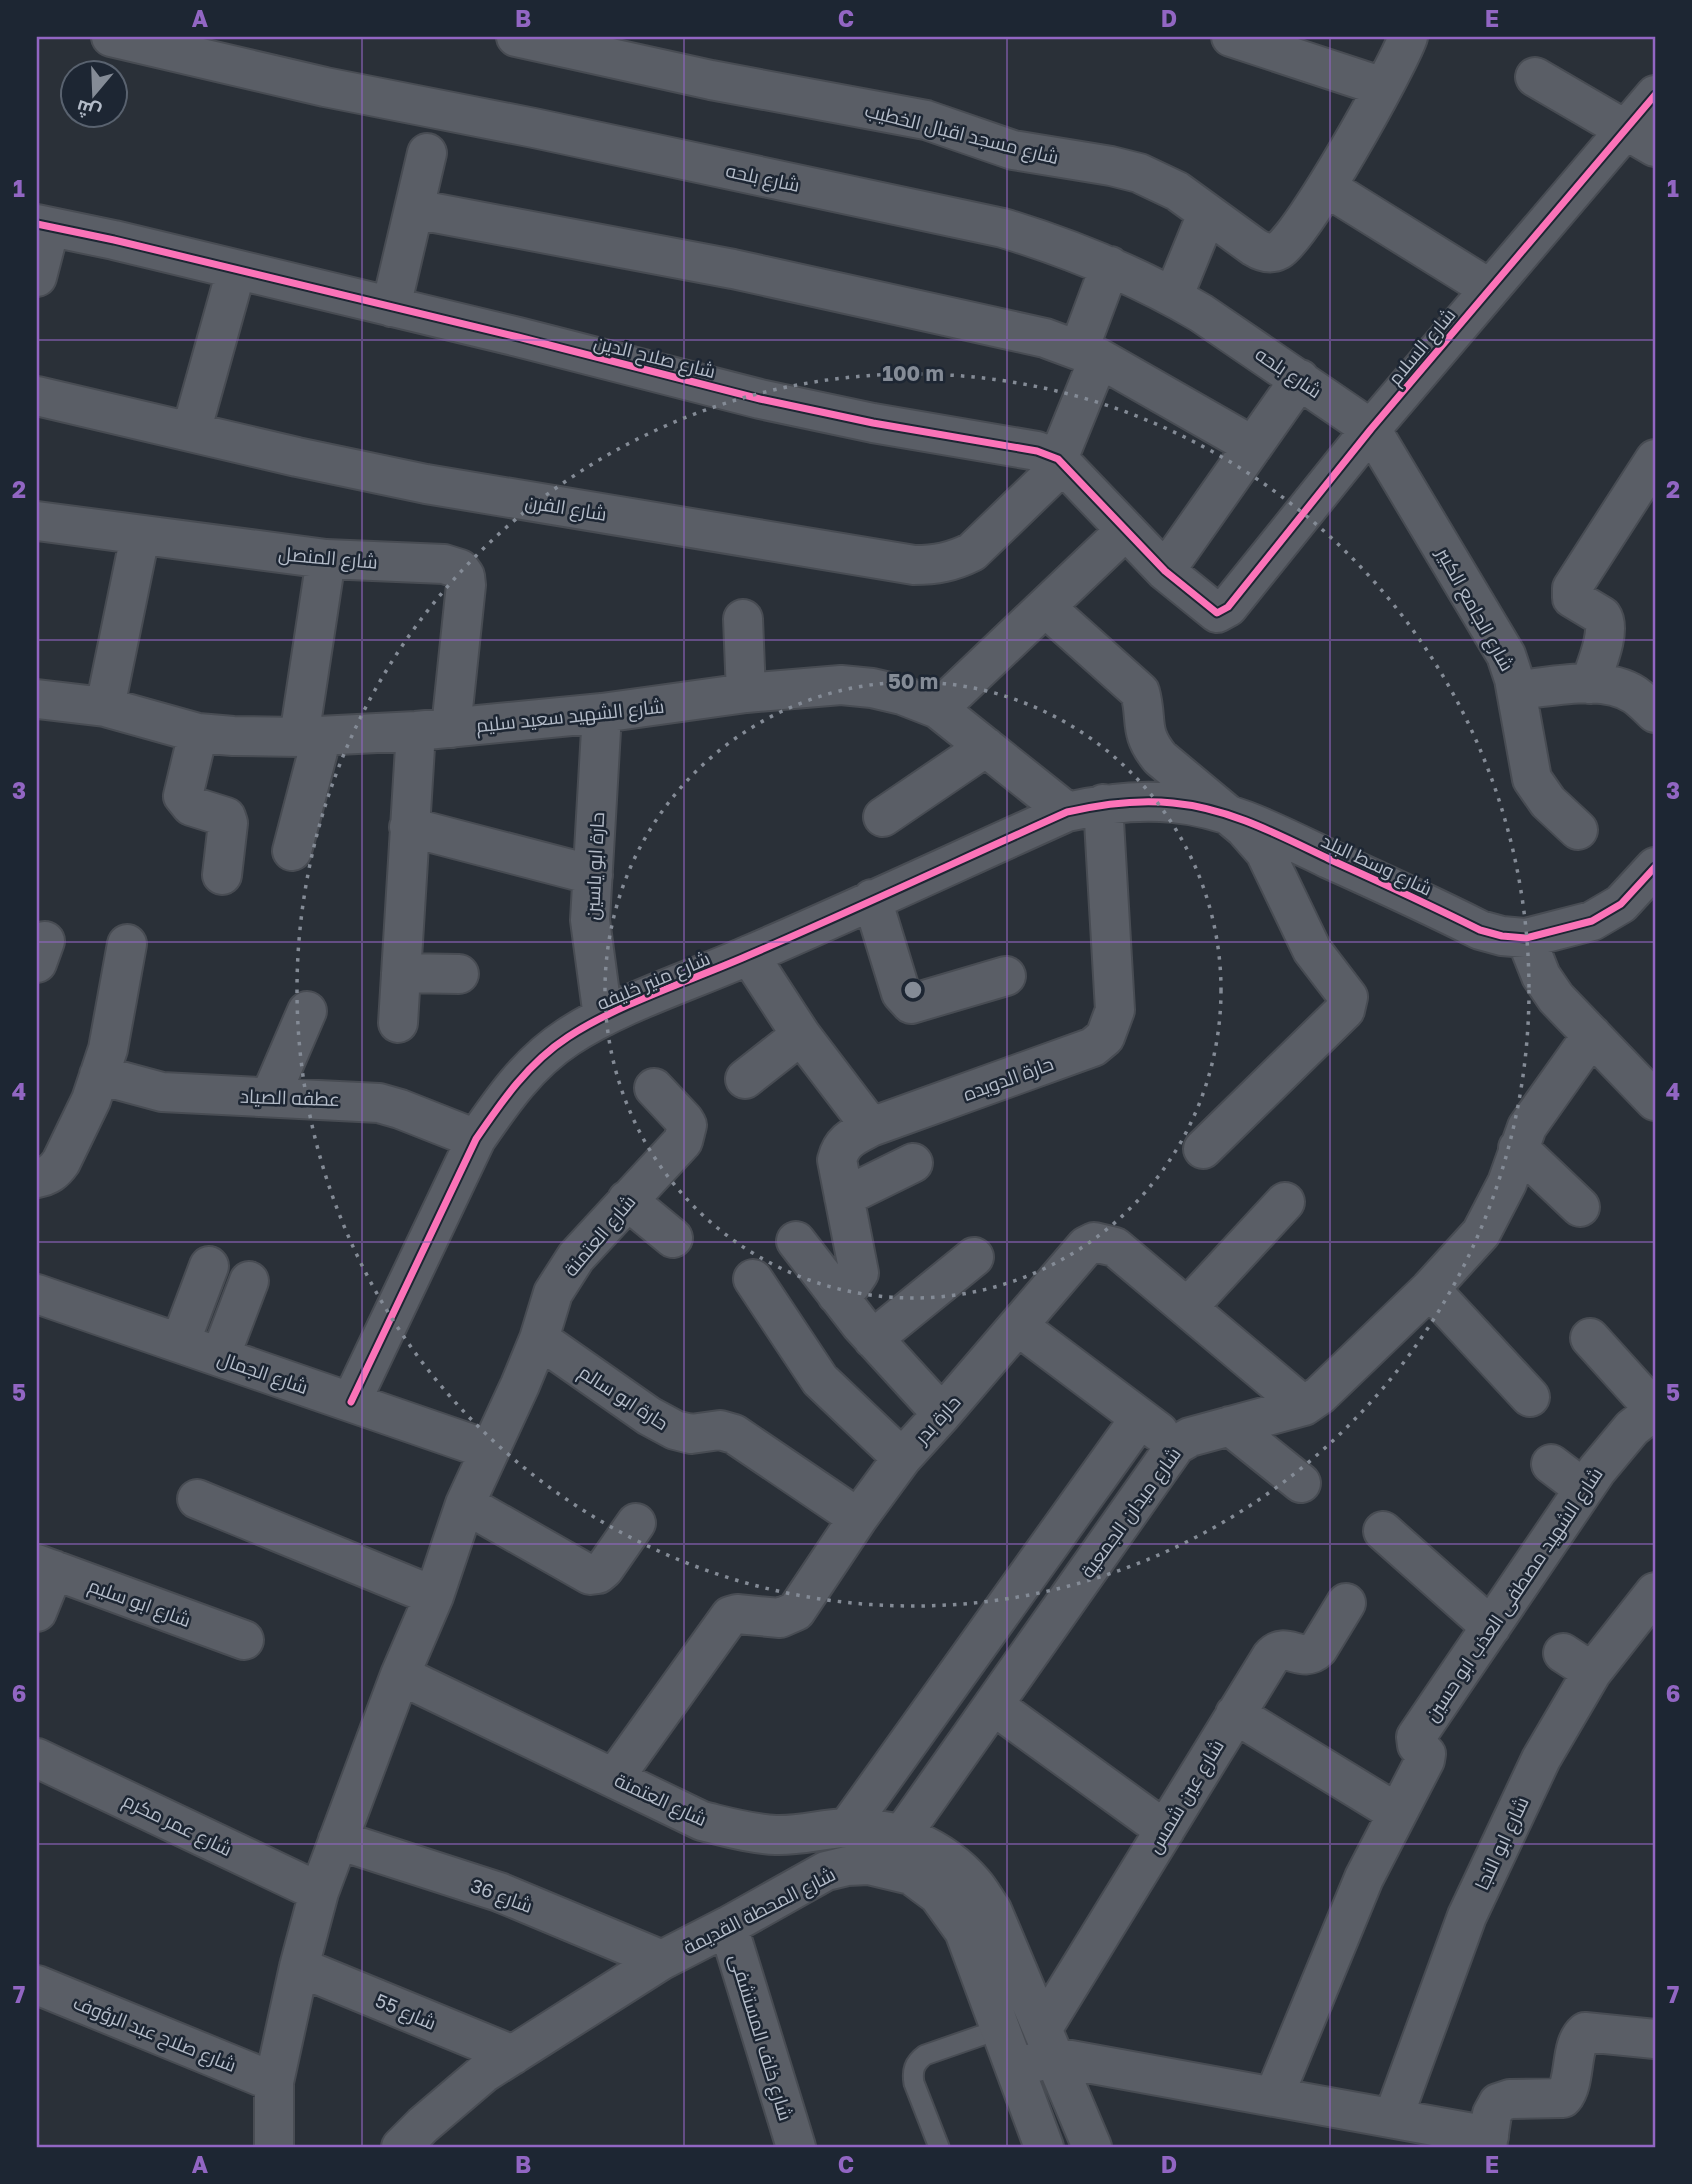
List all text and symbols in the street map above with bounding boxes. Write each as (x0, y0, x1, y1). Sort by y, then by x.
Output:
text: A (192, 4, 209, 32)
text: B (515, 4, 531, 32)
text: C (838, 4, 854, 32)
text: D (1161, 4, 1177, 32)
text: E (1485, 4, 1499, 32)
north arrow (60, 60, 130, 130)
text: ش (73, 95, 104, 125)
street label: شارع مسجد اقبال الخطيب (862, 98, 1061, 171)
street label: شارع بلحه (723, 158, 802, 199)
text: 1 (13, 174, 25, 202)
text: 1 (1667, 174, 1679, 202)
street label: شارع السلام (1382, 303, 1462, 391)
street label: شارع صلاح الدين (591, 330, 718, 385)
street label: شارع بلحه (1250, 342, 1326, 405)
text: 100 m (882, 360, 944, 386)
text: 2 (12, 475, 26, 503)
text: 2 (1666, 475, 1680, 503)
street label: شارع الفرن (523, 489, 608, 528)
street label: شارع المنصل (277, 541, 379, 576)
street label: شارع الجامع الكبير (1429, 542, 1519, 676)
text: 50 m (888, 668, 938, 694)
street label: شارع الشهيد سعيد سليم (475, 694, 666, 739)
text: 3 (12, 776, 26, 804)
text: 3 (1666, 776, 1680, 804)
street label: حارة ابو ياسين (580, 811, 609, 921)
street label: شارع وسط البلد (1317, 828, 1436, 902)
street label: شارع منير خليفه (593, 946, 714, 1017)
centre of rings (901, 978, 925, 1002)
street label: حارة الدويده (960, 1051, 1057, 1106)
text: 4 (12, 1077, 26, 1105)
text: 4 (1666, 1077, 1680, 1105)
street label: عطفه الصياد (239, 1084, 341, 1110)
street label: شارع العتمنة (558, 1190, 642, 1282)
street label: شارع الجمال (214, 1346, 311, 1401)
street label: حارة ابو سالم (573, 1360, 673, 1437)
text: 5 (12, 1378, 26, 1406)
text: 5 (1666, 1378, 1680, 1406)
street label: حارة بدر (909, 1390, 965, 1449)
street label: شارع ميدان الجمعية (1075, 1442, 1187, 1583)
street label: شارع الشهيد مصطفى العذب ابو حسين (1419, 1463, 1609, 1727)
street label: شارع ابو سليم (85, 1573, 194, 1634)
text: 6 (12, 1679, 26, 1707)
text: 6 (1666, 1679, 1680, 1707)
street label: شارع عين شمس (1142, 1735, 1231, 1859)
street label: شارع العتمنة (610, 1768, 711, 1833)
street label: شارع عمر مكرم (118, 1788, 236, 1863)
street label: شارع ابو النجا (1469, 1793, 1535, 1895)
street label: شارع المحطة القديمة (679, 1862, 840, 1961)
street label: شارع 36 (467, 1873, 536, 1920)
street label: شارع خلف المستشفى (723, 1951, 798, 2124)
text: 7 (13, 1980, 25, 2008)
text: 7 (1667, 1980, 1679, 2008)
street label: شارع 55 (371, 1988, 440, 2037)
street label: شارع صلاح عبد الرؤوف (69, 1990, 240, 2079)
text: A (192, 2150, 209, 2178)
text: B (515, 2150, 531, 2178)
text: C (838, 2150, 854, 2178)
text: D (1161, 2150, 1177, 2178)
text: E (1485, 2150, 1499, 2178)

